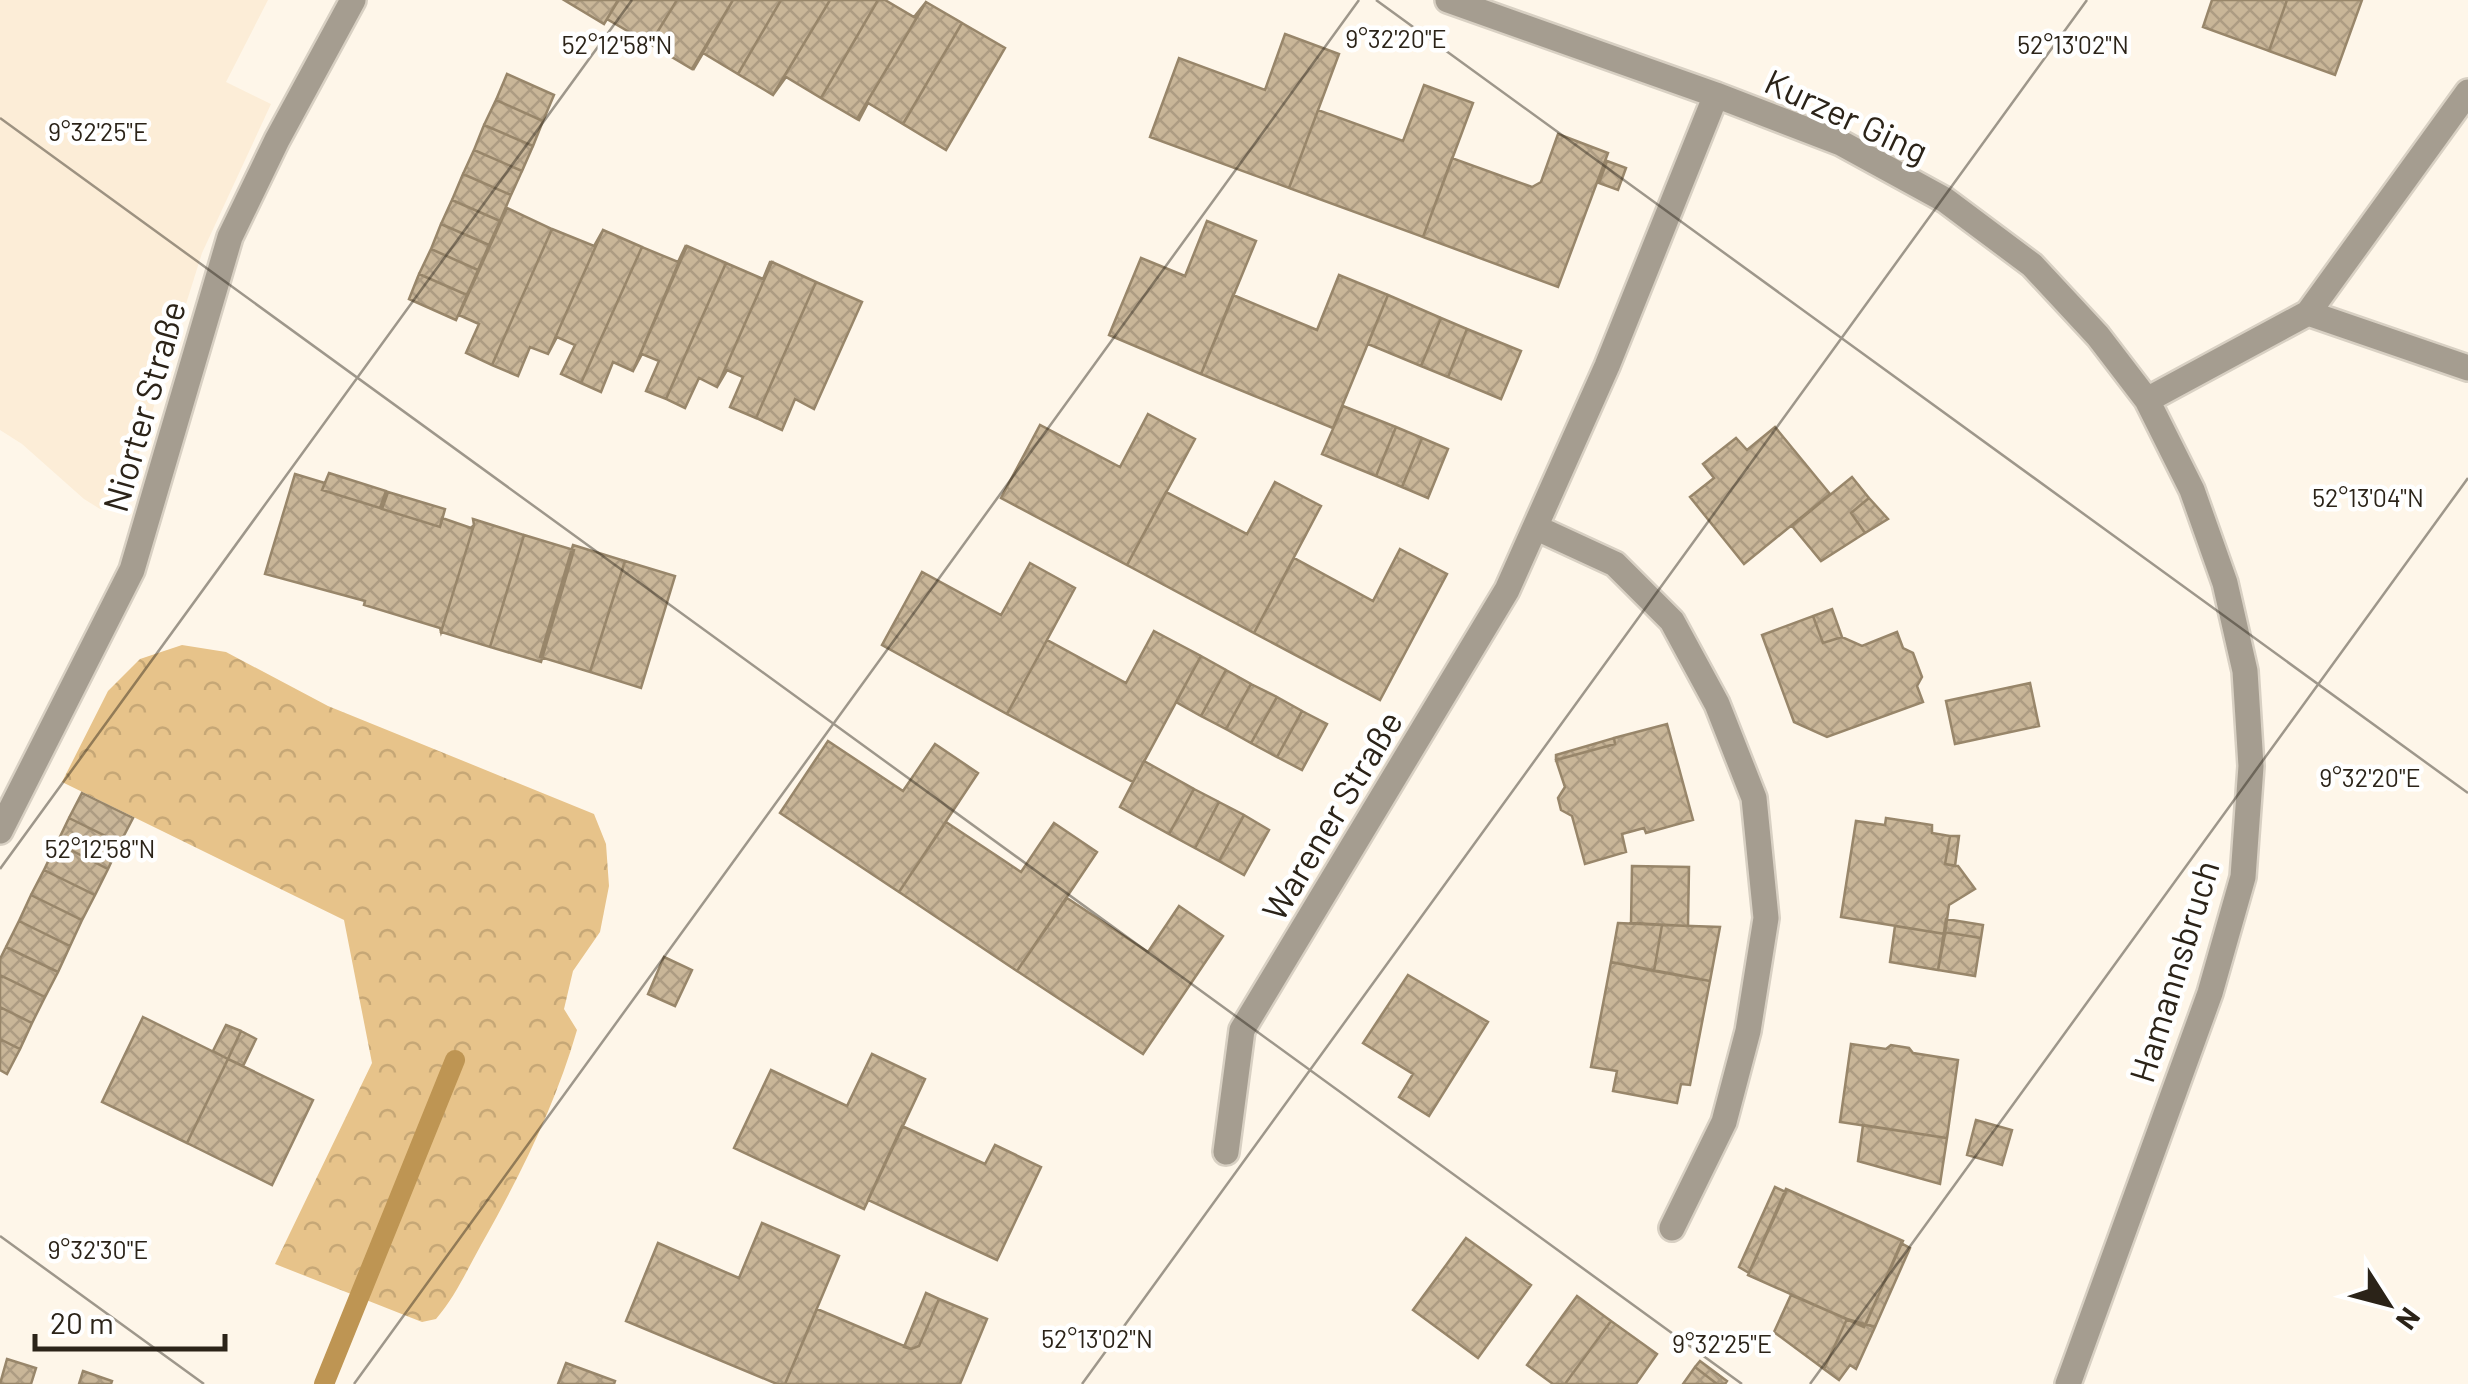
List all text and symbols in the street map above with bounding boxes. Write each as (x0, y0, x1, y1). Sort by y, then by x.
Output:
text: 9°32'20"E (1345, 23, 1447, 53)
text: 52°12'58"N (562, 29, 672, 59)
text: 52°13'02"N (2017, 29, 2129, 59)
street label: Kurzer Ging (1759, 59, 1935, 171)
text: 9°32'25"E (48, 116, 148, 146)
street label: Niorter Straße (93, 296, 193, 516)
text: 52°13'04"N (2312, 482, 2424, 512)
street label: Warener Straße (1252, 703, 1410, 927)
text: 9°32'20"E (2319, 762, 2421, 792)
text: 52°12'58"N (45, 833, 155, 863)
street label: Hamannsbruch (2119, 855, 2227, 1087)
text: 9°32'30"E (48, 1234, 148, 1264)
north arrow (2338, 1254, 2438, 1354)
scale bar (35, 1289, 225, 1351)
text: N (2390, 1302, 2428, 1337)
text: 20 m (50, 1304, 114, 1340)
text: 52°13'02"N (1041, 1323, 1153, 1353)
text: 9°32'25"E (1672, 1328, 1772, 1358)

